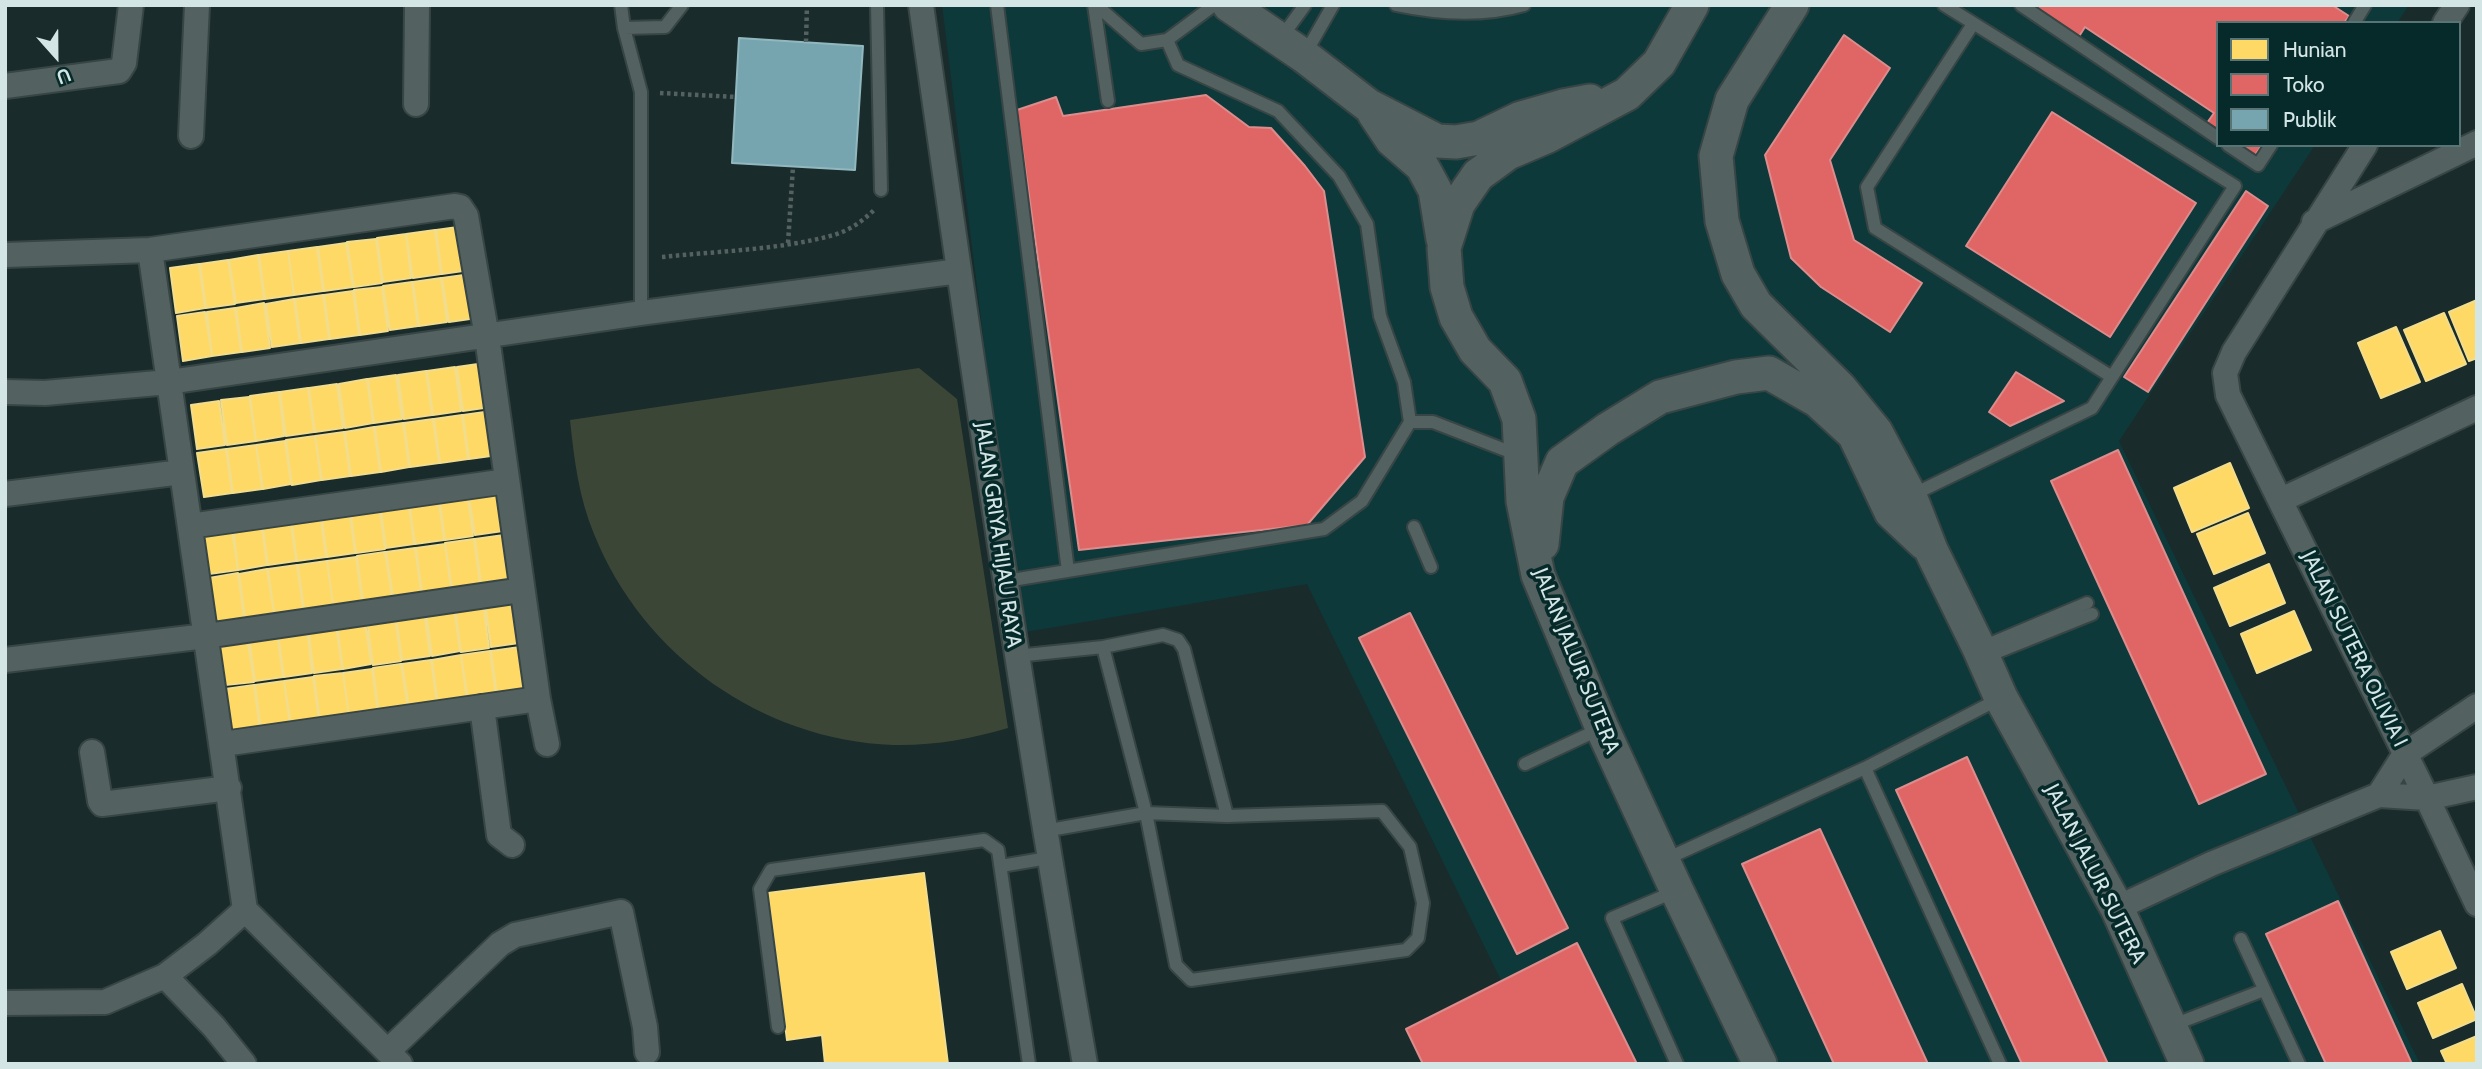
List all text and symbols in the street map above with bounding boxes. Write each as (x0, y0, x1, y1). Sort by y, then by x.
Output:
north arrow (21, 21, 91, 91)
legend (2216, 21, 2461, 147)
text: Hunian (2283, 37, 2347, 62)
text: U (53, 63, 74, 89)
text: Toko (2283, 72, 2325, 97)
text: Publik (2283, 107, 2336, 132)
street label: JALAN GRIYA HIJAU RAYA (970, 421, 1026, 649)
street label: JALAN SUTERA OLIVIA I (2296, 547, 2412, 751)
street label: JALAN JALUR SUTERA (1527, 564, 1625, 758)
street label: JALAN JALUR SUTERA (2039, 780, 2151, 968)

